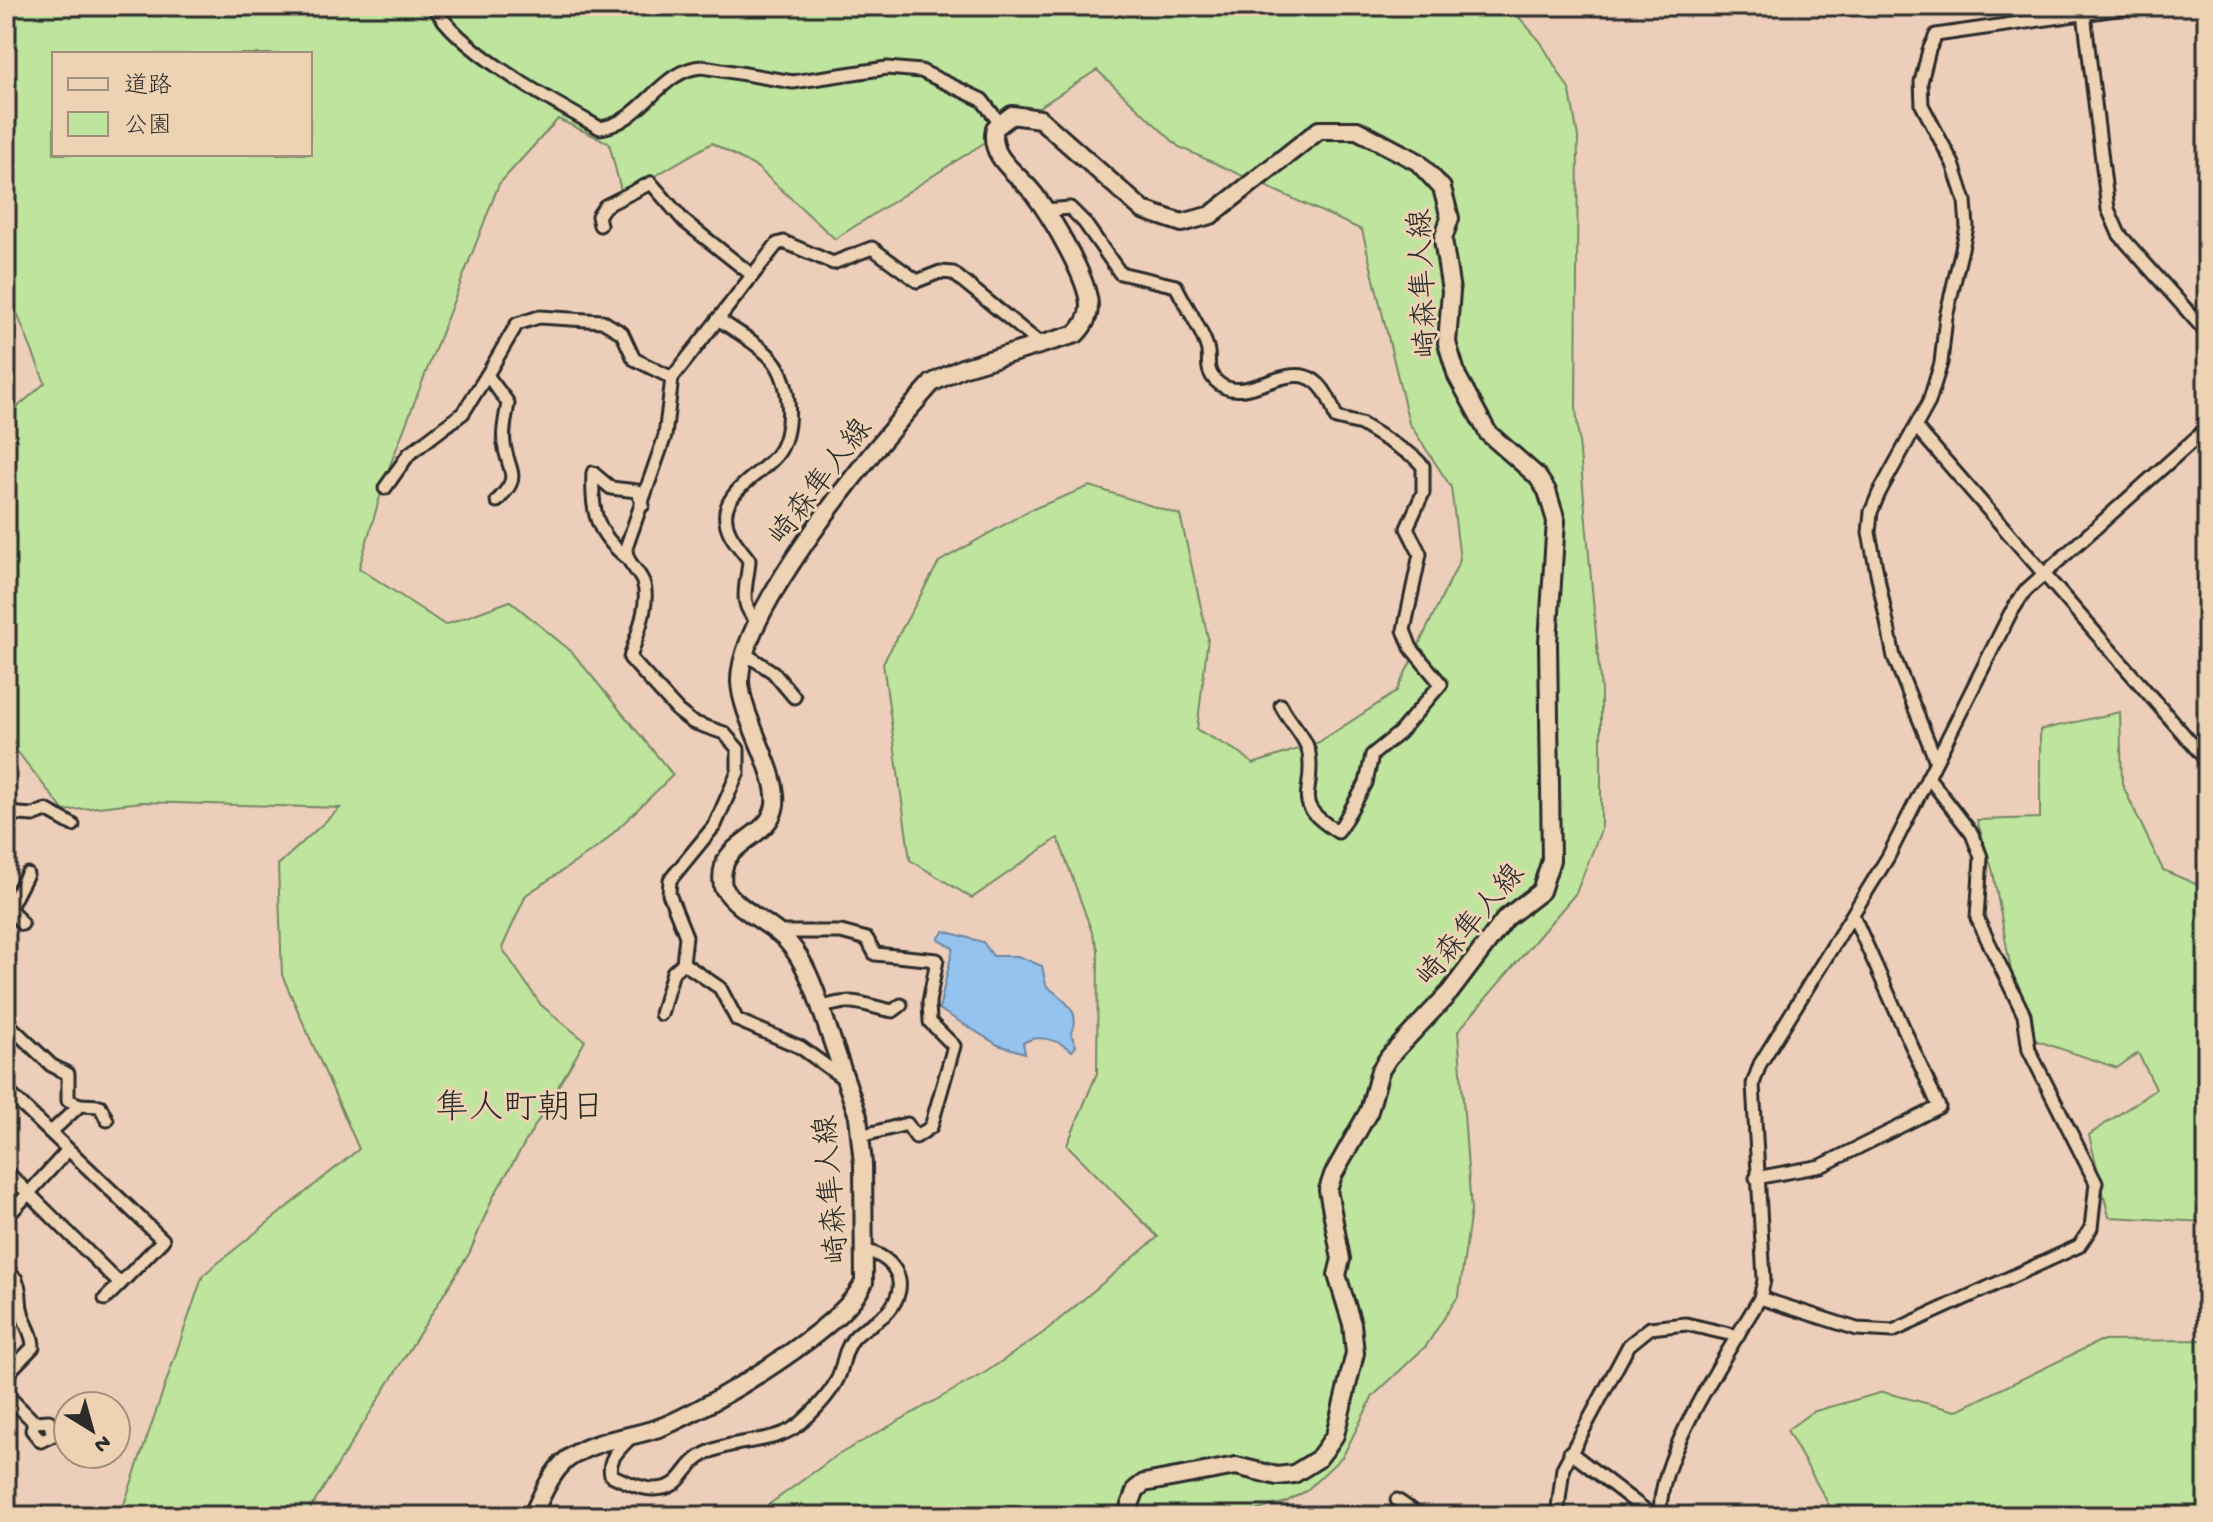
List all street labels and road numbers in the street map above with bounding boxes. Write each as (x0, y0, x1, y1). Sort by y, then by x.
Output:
street label: 崎森隼人線 (1403, 208, 1448, 360)
street label: 崎森隼人線 (762, 412, 882, 554)
street label: 崎森隼人線 (1409, 857, 1534, 996)
street label: 崎森隼人線 (809, 1113, 858, 1266)

